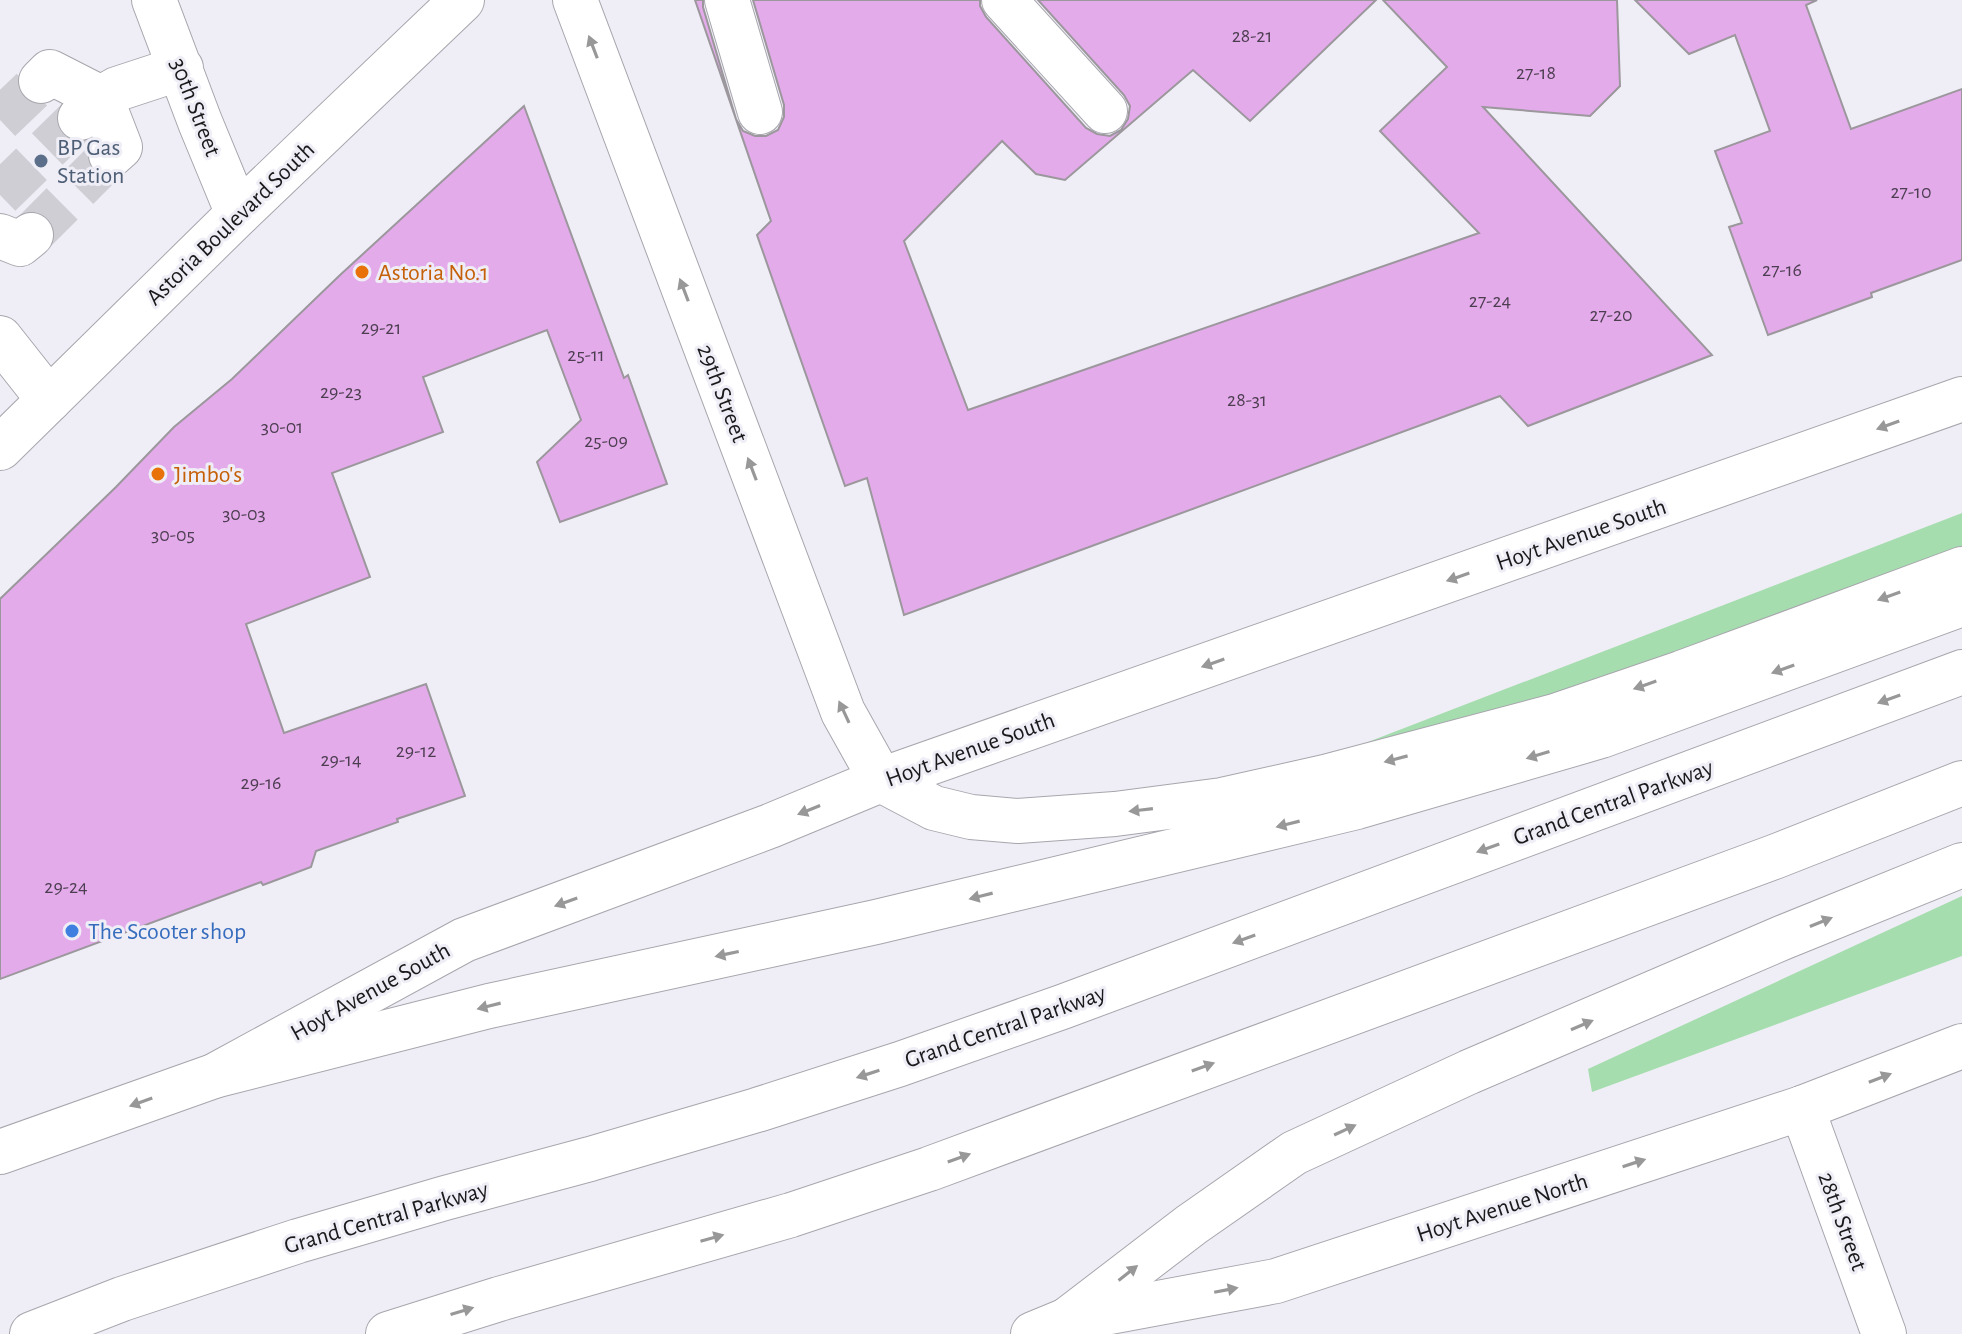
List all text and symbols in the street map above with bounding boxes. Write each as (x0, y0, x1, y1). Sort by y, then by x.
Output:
house number: 28-21 (1232, 26, 1272, 46)
one-way arrow (586, 35, 599, 59)
street label: 30th Street (165, 55, 225, 160)
house number: 27-18 (1516, 63, 1556, 83)
place label: BP Gas Station (57, 136, 124, 188)
street label: Astoria Boulevard South (142, 137, 319, 310)
marker: BP Gas Station (32, 152, 50, 170)
house number: 27-10 (1890, 182, 1932, 202)
house number: 27-16 (1762, 260, 1802, 280)
place label: Astoria No.1 (378, 261, 489, 285)
marker: Astoria No.1 (353, 263, 371, 281)
one-way arrow (677, 278, 690, 302)
house number: 27-24 (1469, 291, 1511, 311)
house number: 27-20 (1589, 305, 1633, 325)
house number: 29-21 (361, 318, 401, 338)
street label: 29th Street (692, 341, 752, 446)
house number: 25-11 (567, 345, 605, 365)
house number: 29-23 (320, 382, 362, 402)
house number: 28-31 (1227, 390, 1267, 410)
house number: 30-01 (261, 417, 303, 437)
one-way arrow (1876, 420, 1900, 432)
house number: 25-09 (584, 431, 628, 451)
one-way arrow (745, 457, 758, 481)
place label: Jimbo's (174, 463, 242, 487)
marker: Jimbo's (149, 465, 167, 483)
street label: Hoyt Avenue South (1493, 495, 1669, 575)
house number: 30-03 (222, 504, 266, 524)
house number: 30-05 (151, 525, 195, 545)
one-way arrow (1446, 571, 1470, 584)
one-way arrow (1877, 590, 1901, 603)
one-way arrow (1201, 658, 1225, 670)
one-way arrow (1771, 663, 1795, 676)
one-way arrow (1633, 680, 1657, 692)
one-way arrow (1877, 693, 1901, 706)
one-way arrow (837, 700, 851, 723)
street label: Hoyt Avenue South (883, 708, 1058, 792)
house number: 29-12 (396, 741, 436, 761)
one-way arrow (1526, 749, 1550, 762)
house number: 29-14 (320, 750, 362, 770)
one-way arrow (1383, 753, 1408, 765)
street label: Grand Central Parkway (1510, 756, 1717, 850)
house number: 29-16 (241, 773, 281, 793)
one-way arrow (797, 804, 821, 817)
one-way arrow (1128, 804, 1153, 817)
one-way arrow (1275, 818, 1300, 831)
one-way arrow (1476, 843, 1500, 855)
house number: 29-24 (44, 877, 88, 897)
one-way arrow (968, 891, 993, 903)
one-way arrow (553, 896, 577, 909)
one-way arrow (1809, 915, 1833, 928)
place label: The Scooter shop (88, 920, 246, 944)
marker: The Scooter shop (63, 922, 81, 940)
one-way arrow (1232, 933, 1256, 946)
street label: Hoyt Avenue South (287, 938, 454, 1046)
one-way arrow (715, 948, 740, 960)
street label: Grand Central Parkway (902, 981, 1109, 1073)
one-way arrow (477, 1000, 502, 1012)
one-way arrow (1571, 1018, 1594, 1031)
one-way arrow (1191, 1060, 1215, 1073)
one-way arrow (855, 1068, 879, 1081)
one-way arrow (1868, 1071, 1892, 1084)
one-way arrow (129, 1096, 153, 1108)
one-way arrow (1333, 1123, 1356, 1137)
one-way arrow (947, 1151, 971, 1163)
one-way arrow (1623, 1157, 1647, 1169)
street label: Hoyt Avenue North (1414, 1169, 1591, 1247)
street label: 28th Street (1813, 1169, 1871, 1274)
street label: Grand Central Parkway (282, 1177, 491, 1259)
one-way arrow (700, 1231, 724, 1244)
one-way arrow (1118, 1265, 1139, 1281)
one-way arrow (1214, 1284, 1239, 1296)
one-way arrow (451, 1304, 475, 1316)

